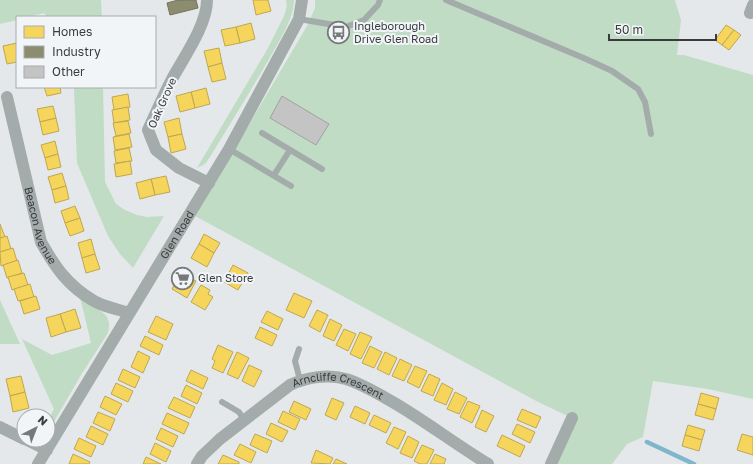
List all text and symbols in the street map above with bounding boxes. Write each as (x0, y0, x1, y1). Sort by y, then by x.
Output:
legend (16, 16, 156, 88)
scale bar (609, 16, 716, 42)
bus stop icon: Ingleborough Drive Glen Road (326, 19, 352, 45)
place label: Ingleborough Drive Glen Road (354, 19, 438, 45)
text: 50 m (615, 22, 643, 37)
text: Homes (52, 24, 92, 39)
text: Industry (52, 44, 101, 59)
text: Other (52, 64, 85, 79)
street label: Oak Grove (145, 76, 178, 130)
street label: Beacon Avenue (22, 185, 60, 266)
street label: Glen Road (157, 208, 196, 261)
supermarket icon: Glen Store (170, 265, 196, 291)
place label: Glen Store (198, 271, 253, 284)
street label: Arncliffe Crescent (290, 370, 386, 402)
north arrow (16, 408, 56, 448)
text: N (36, 413, 50, 428)

